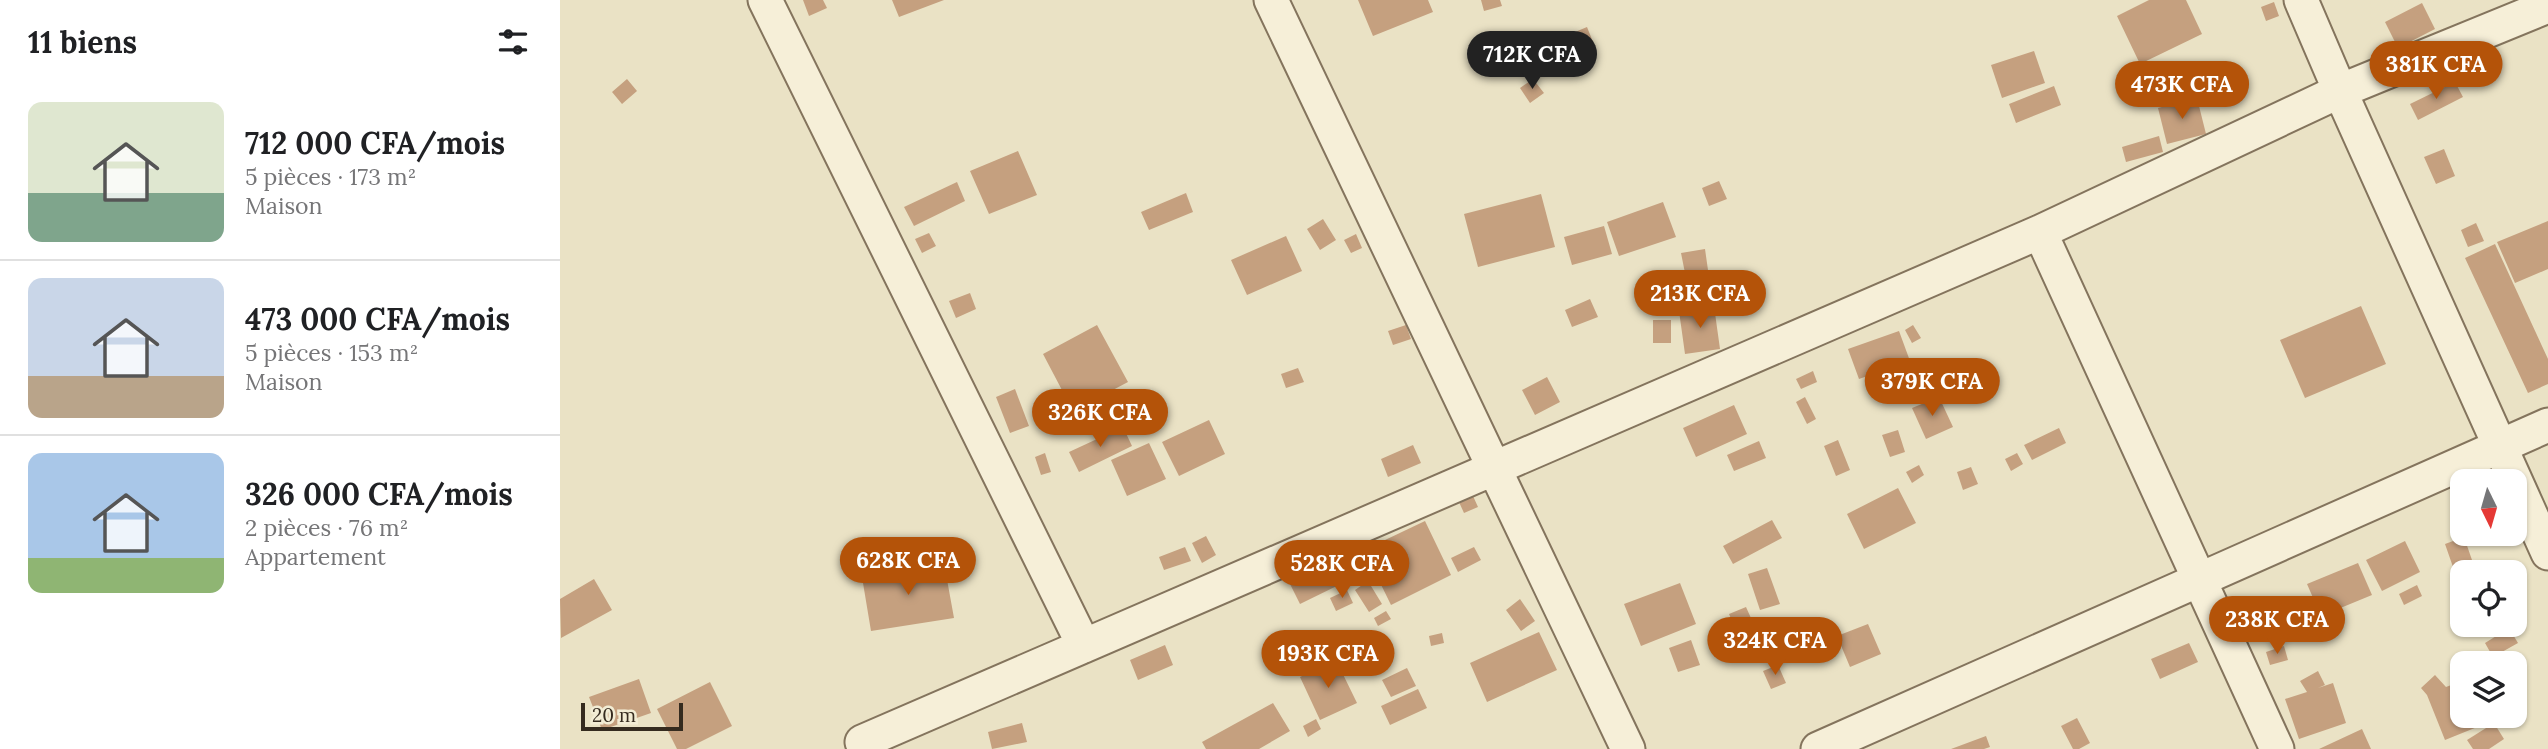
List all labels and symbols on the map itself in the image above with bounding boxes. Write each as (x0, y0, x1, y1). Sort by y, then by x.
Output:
pin: 712K CFA (1460, 32, 1604, 91)
pin: 381K CFA (2364, 42, 2508, 101)
pin: 473K CFA (2110, 61, 2254, 121)
pin: 213K CFA (1628, 270, 1772, 330)
pin: 379K CFA (1860, 358, 2004, 418)
pin: 326K CFA (1028, 390, 1172, 449)
north arrow (2450, 469, 2527, 546)
pin: 628K CFA (836, 538, 980, 597)
pin: 528K CFA (1270, 540, 1414, 600)
pin: 238K CFA (2205, 596, 2349, 656)
pin: 324K CFA (1703, 618, 1847, 677)
pin: 193K CFA (1256, 630, 1400, 690)
scale bar (581, 700, 682, 732)

